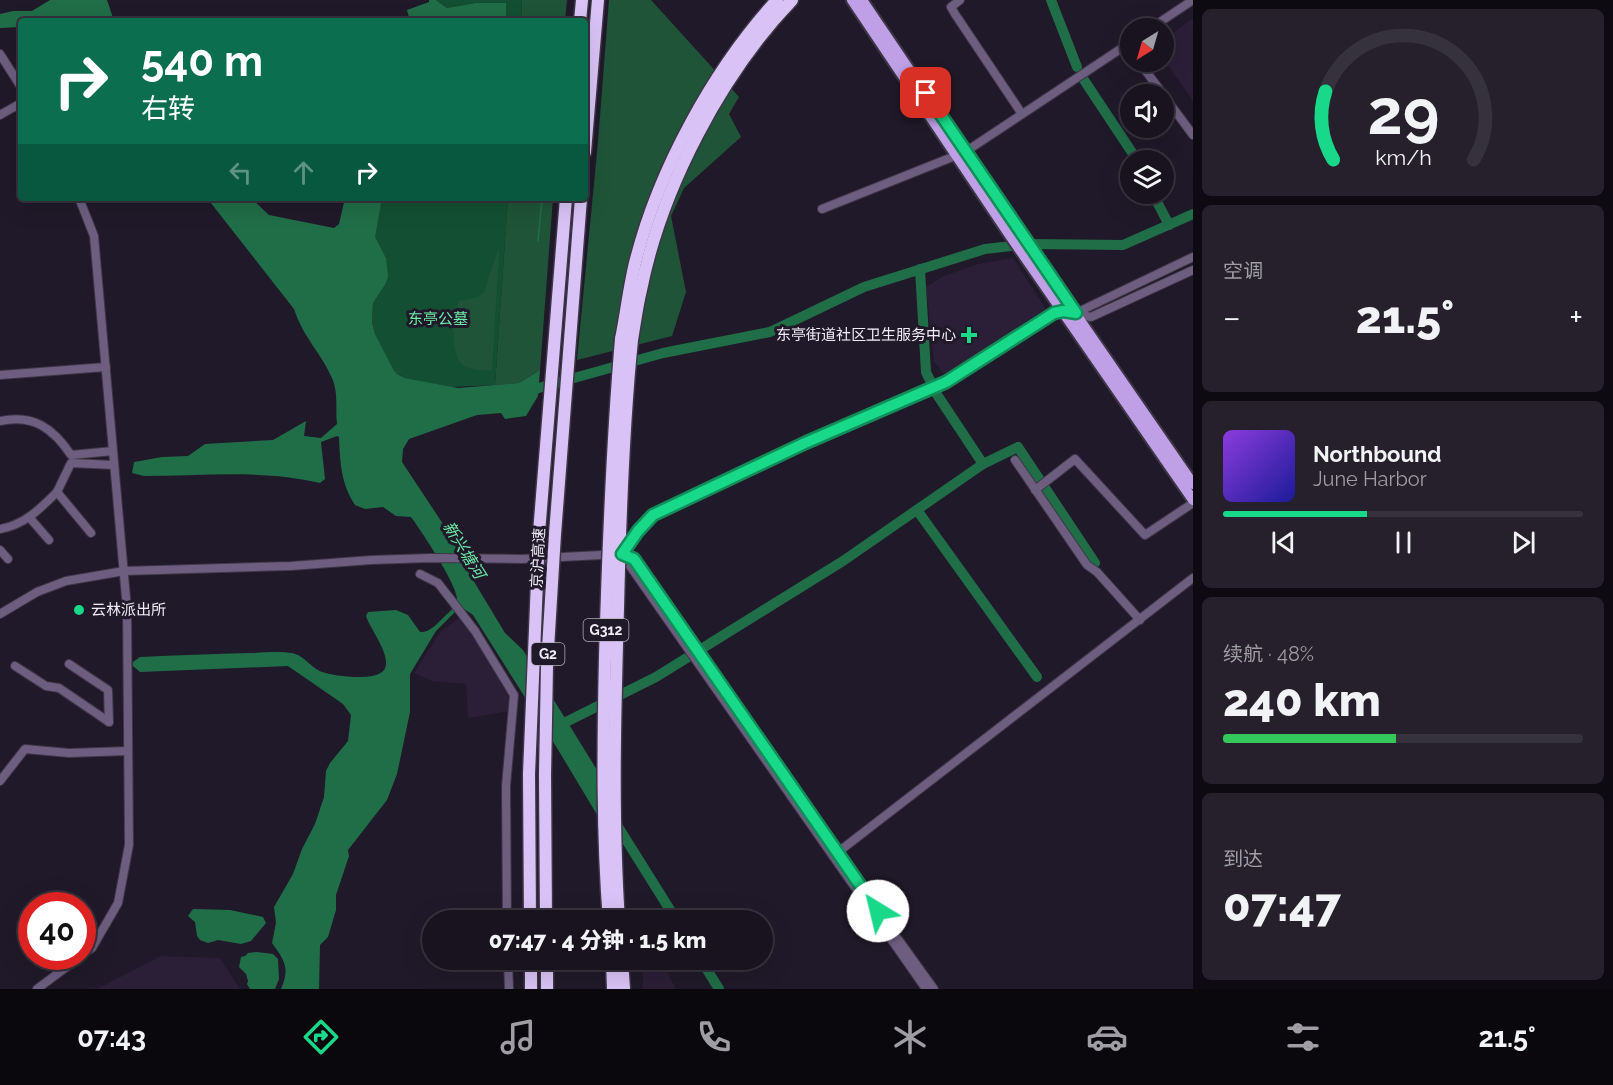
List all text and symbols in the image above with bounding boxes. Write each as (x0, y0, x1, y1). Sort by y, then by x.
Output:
north arrow (1120, 18, 1174, 72)
map controls (1120, 18, 1174, 204)
text: 540 m (141, 37, 263, 86)
icon: right (42, 42, 120, 120)
pin (900, 67, 951, 118)
text: 29 (1367, 75, 1439, 149)
icon: arrive (909, 76, 942, 109)
button: sound (1120, 84, 1174, 138)
text: 右转 (141, 93, 195, 124)
text: km/h (1375, 145, 1431, 170)
button: layers (1120, 150, 1174, 204)
icon: left (224, 156, 257, 189)
icon: ahead (287, 156, 320, 189)
icon: right (350, 156, 383, 189)
text: 空调 (1223, 259, 1263, 283)
text: 21.5° (1356, 291, 1454, 344)
text: − (1223, 298, 1241, 337)
text: + (1569, 298, 1583, 337)
park label: 东亭公墓 (408, 310, 468, 328)
place label: 东亭街道社区卫生服务中心 (776, 326, 956, 344)
marker: 东亭街道社区卫生服务中心 (960, 326, 978, 344)
text: Northbound (1313, 441, 1442, 467)
text: June Harbor (1313, 467, 1427, 491)
water label: 新兴塘河 (439, 518, 491, 585)
icon: previous (1267, 526, 1300, 559)
icon: pause (1387, 526, 1420, 559)
icon: next (1507, 526, 1540, 559)
street label: 京沪高速 (527, 528, 549, 588)
place label: 云林派出所 (91, 601, 166, 619)
marker: 云林派出所 (72, 603, 86, 617)
road number: G312 (584, 619, 628, 641)
text: 续航 · 48% (1223, 642, 1314, 666)
road number: G2 (532, 643, 564, 665)
text: 240 km (1223, 674, 1381, 727)
text: 到达 (1223, 847, 1263, 871)
position arrow (846, 879, 910, 943)
text: 07:47 (1223, 879, 1341, 932)
speed limit sign: 40 (18, 892, 96, 970)
text: 07:47 · 4 分钟 · 1.5 km (489, 927, 706, 953)
icon: directions (300, 1016, 342, 1058)
icon: music (497, 1016, 539, 1058)
icon: phone (693, 1016, 735, 1058)
icon: climate (889, 1016, 931, 1058)
icon: car (1086, 1016, 1128, 1058)
icon: filters (1282, 1016, 1324, 1058)
text: 07:43 (77, 1022, 146, 1053)
text: 21.5° (1478, 1022, 1536, 1053)

